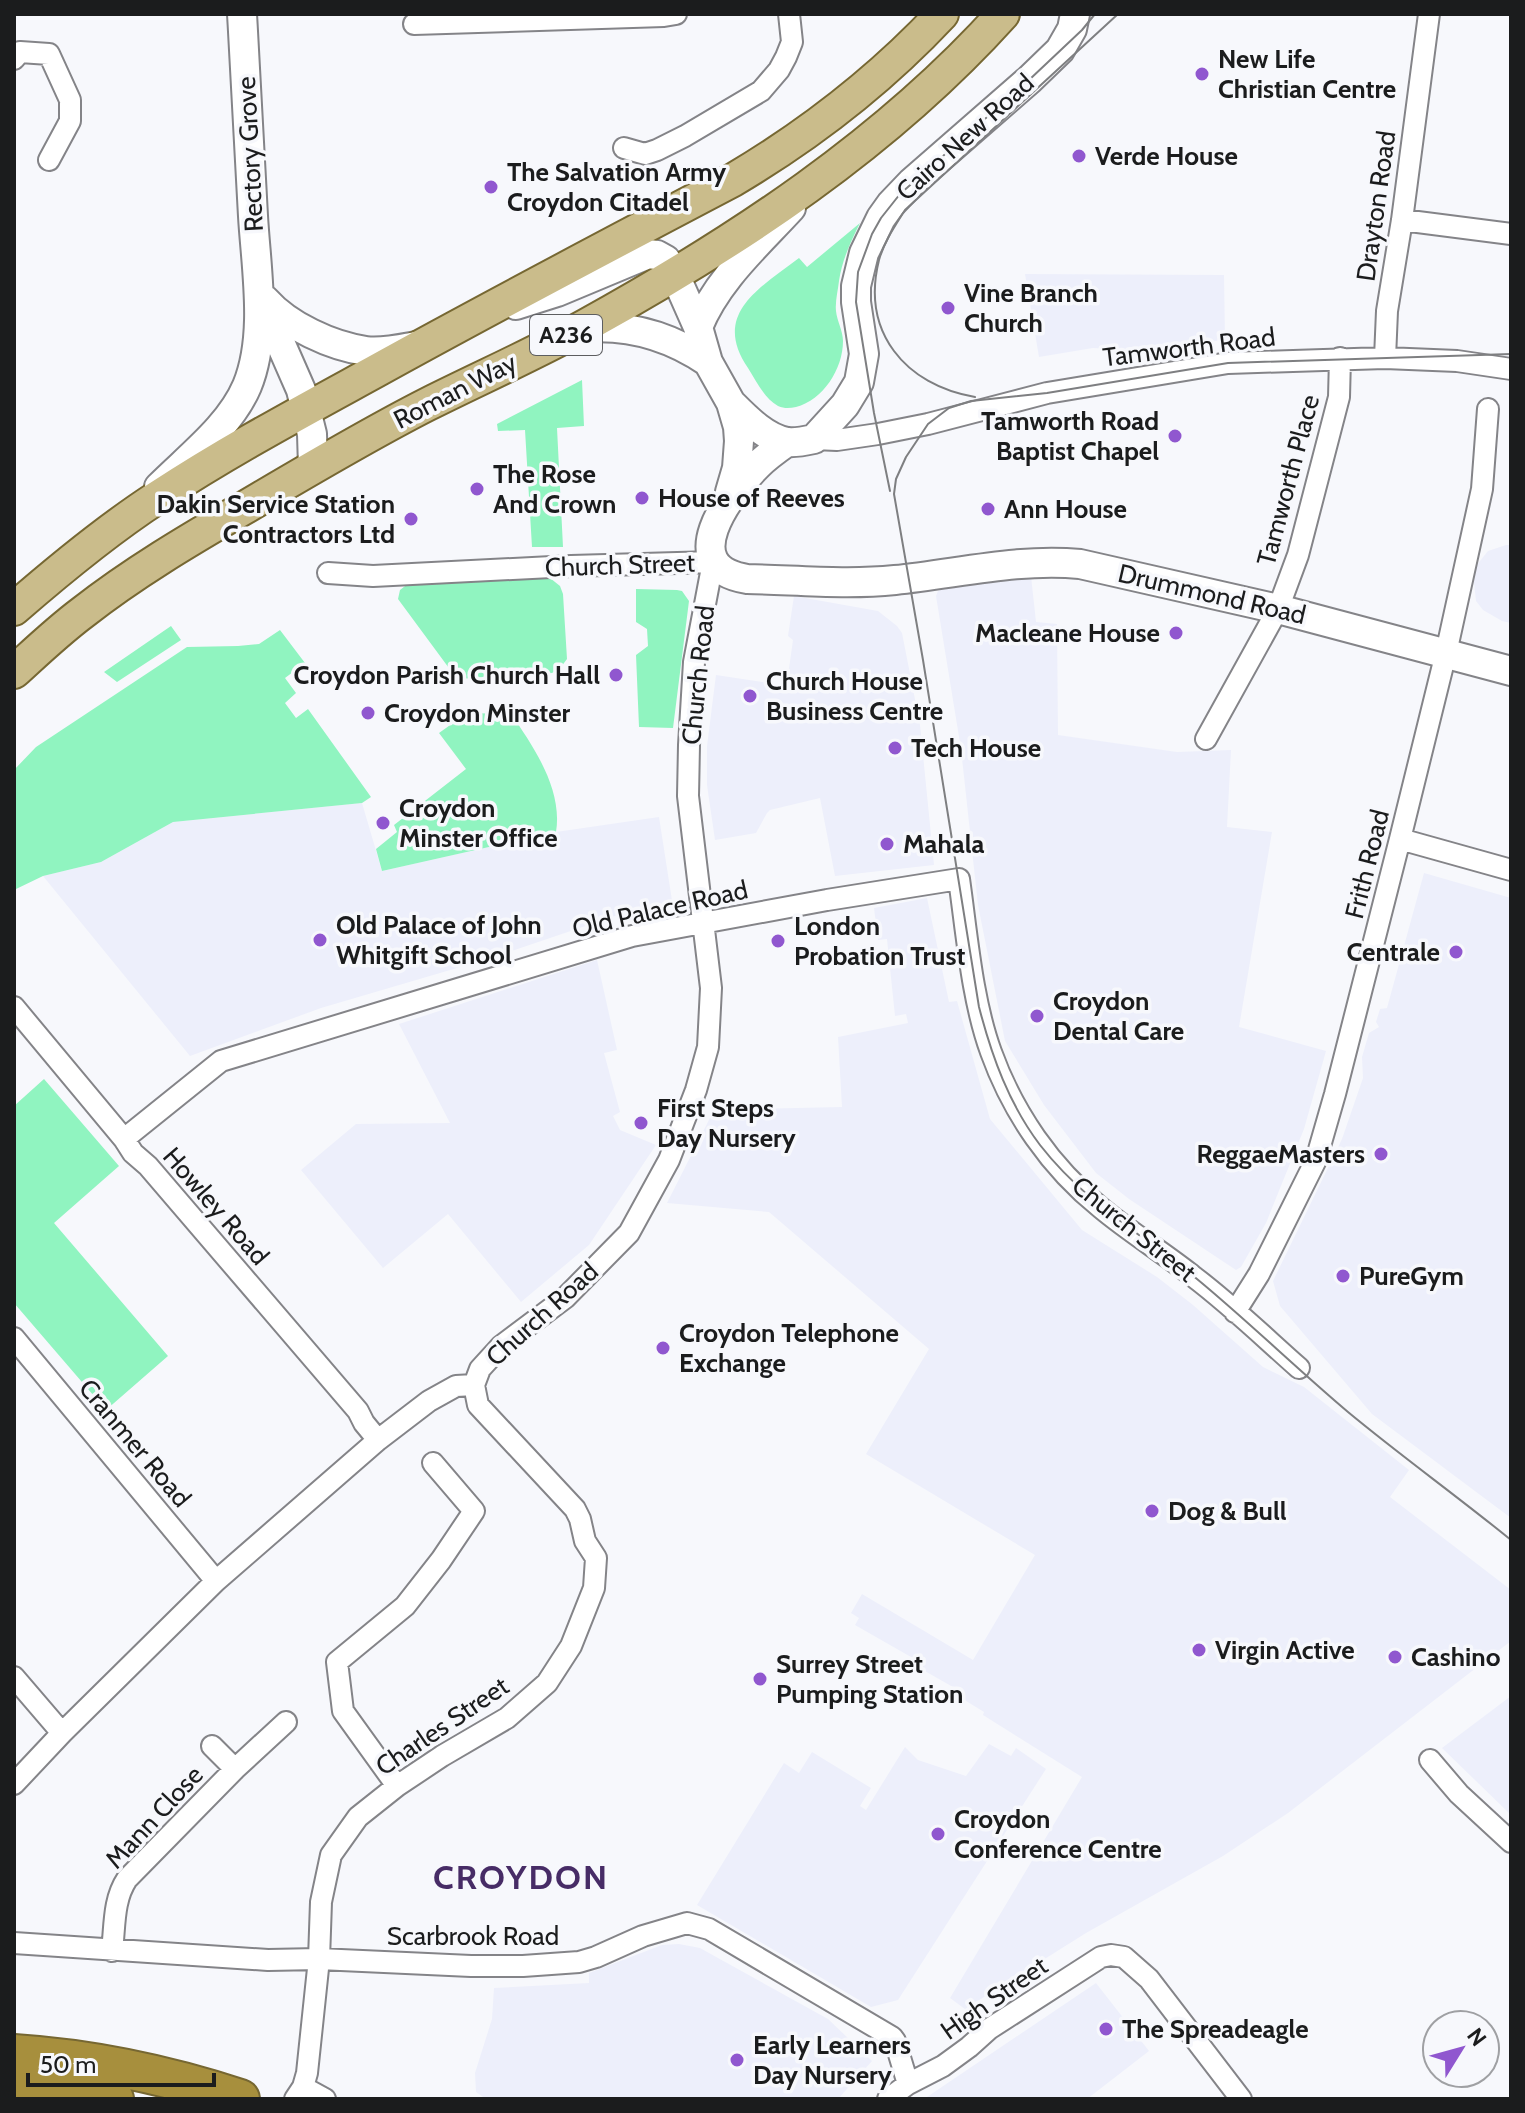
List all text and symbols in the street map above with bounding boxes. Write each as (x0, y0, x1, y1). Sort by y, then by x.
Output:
place label: New Life Christian Centre (1218, 43, 1396, 105)
marker: New Life Christian Centre (1193, 65, 1211, 83)
street label: Cairo New Road (889, 67, 1041, 207)
street label: Rectory Grove (230, 75, 270, 233)
street label: Drayton Road (1350, 129, 1402, 283)
place label: Verde House (1095, 140, 1238, 172)
marker: Verde House (1070, 147, 1088, 165)
place label: The Salvation Army Croydon Citadel (507, 156, 726, 218)
marker: The Salvation Army Croydon Citadel (482, 178, 500, 196)
place label: Vine Branch Church (964, 277, 1098, 339)
marker: Vine Branch Church (939, 299, 957, 317)
road number: A236 (530, 315, 602, 355)
street label: Tamworth Road (1101, 321, 1277, 373)
street label: Roman Way (388, 346, 522, 436)
street label: Tamworth Place (1250, 391, 1326, 569)
place label: Tamworth Road Baptist Chapel (981, 405, 1159, 467)
marker: Tamworth Road Baptist Chapel (1166, 427, 1184, 445)
place label: The Rose And Crown (493, 458, 616, 520)
marker: The Rose And Crown (468, 480, 486, 498)
place label: House of Reeves (658, 482, 845, 514)
place label: Dakin Service Station Contractors Ltd (157, 488, 395, 550)
marker: House of Reeves (633, 489, 651, 507)
place label: Ann House (1004, 493, 1127, 525)
marker: Ann House (979, 500, 997, 518)
marker: Dakin Service Station Contractors Ltd (402, 510, 420, 528)
street label: Church Street (544, 546, 696, 584)
street label: Drummond Road (1115, 557, 1309, 631)
street label: Church Road (675, 604, 721, 746)
place label: Macleane House (975, 617, 1160, 649)
marker: Macleane House (1167, 624, 1185, 642)
place label: Croydon Parish Church Hall (294, 659, 600, 691)
place label: Church House Business Centre (766, 665, 943, 727)
marker: Croydon Parish Church Hall (607, 666, 625, 684)
marker: Church House Business Centre (741, 687, 759, 705)
place label: Croydon Minster (384, 697, 571, 729)
marker: Croydon Minster (359, 704, 377, 722)
place label: Tech House (911, 732, 1041, 764)
marker: Tech House (886, 739, 904, 757)
place label: Croydon Minster Office (399, 792, 558, 854)
street label: Frith Road (1338, 806, 1396, 922)
marker: Croydon Minster Office (374, 814, 392, 832)
place label: Mahala (903, 828, 985, 860)
marker: Mahala (878, 835, 896, 853)
street label: Old Palace Road (569, 873, 751, 945)
place label: Old Palace of John Whitgift School (336, 909, 542, 971)
place label: London Probation Trust (794, 910, 965, 972)
marker: Old Palace of John Whitgift School (311, 931, 329, 949)
marker: London Probation Trust (769, 932, 787, 950)
place label: Centrale (1346, 936, 1440, 968)
marker: Centrale (1447, 943, 1465, 961)
place label: Croydon Dental Care (1053, 985, 1184, 1047)
marker: Croydon Dental Care (1028, 1007, 1046, 1025)
place label: First Steps Day Nursery (657, 1092, 796, 1154)
marker: First Steps Day Nursery (632, 1114, 650, 1132)
place label: ReggaeMasters (1196, 1138, 1365, 1170)
street label: Howley Road (156, 1141, 276, 1271)
marker: ReggaeMasters (1372, 1145, 1390, 1163)
street label: Church Street (1066, 1169, 1203, 1289)
street label: Church Road (479, 1255, 605, 1373)
place label: PureGym (1359, 1260, 1464, 1292)
marker: PureGym (1334, 1267, 1352, 1285)
place label: Croydon Telephone Exchange (679, 1317, 899, 1379)
marker: Croydon Telephone Exchange (654, 1339, 672, 1357)
street label: Cranmer Road (72, 1372, 198, 1514)
place label: Dog & Bull (1168, 1495, 1287, 1527)
marker: Dog & Bull (1143, 1502, 1161, 1520)
place label: Virgin Active (1215, 1634, 1355, 1666)
marker: Virgin Active (1190, 1641, 1208, 1659)
place label: Cashino (1411, 1641, 1501, 1673)
place label: Surrey Street Pumping Station (776, 1648, 963, 1710)
marker: Cashino (1386, 1648, 1404, 1666)
street label: Charles Street (369, 1670, 515, 1782)
marker: Surrey Street Pumping Station (751, 1670, 769, 1688)
street label: Mann Close (98, 1759, 210, 1875)
place label: Croydon Conference Centre (954, 1803, 1162, 1865)
marker: Croydon Conference Centre (929, 1825, 947, 1843)
district label: CROYDON (433, 1856, 609, 1898)
street label: Scarbrook Road (387, 1920, 559, 1952)
street label: High Street (934, 1949, 1054, 2046)
north arrow (1421, 2009, 1501, 2089)
place label: The Spreadeagle (1122, 2013, 1309, 2045)
marker: The Spreadeagle (1097, 2020, 1115, 2038)
text: N (1461, 2023, 1492, 2052)
place label: Early Learners Day Nursery (753, 2029, 911, 2091)
scale bar (28, 2037, 214, 2087)
text: 50 m (40, 2050, 96, 2079)
marker: Early Learners Day Nursery (728, 2051, 746, 2069)

